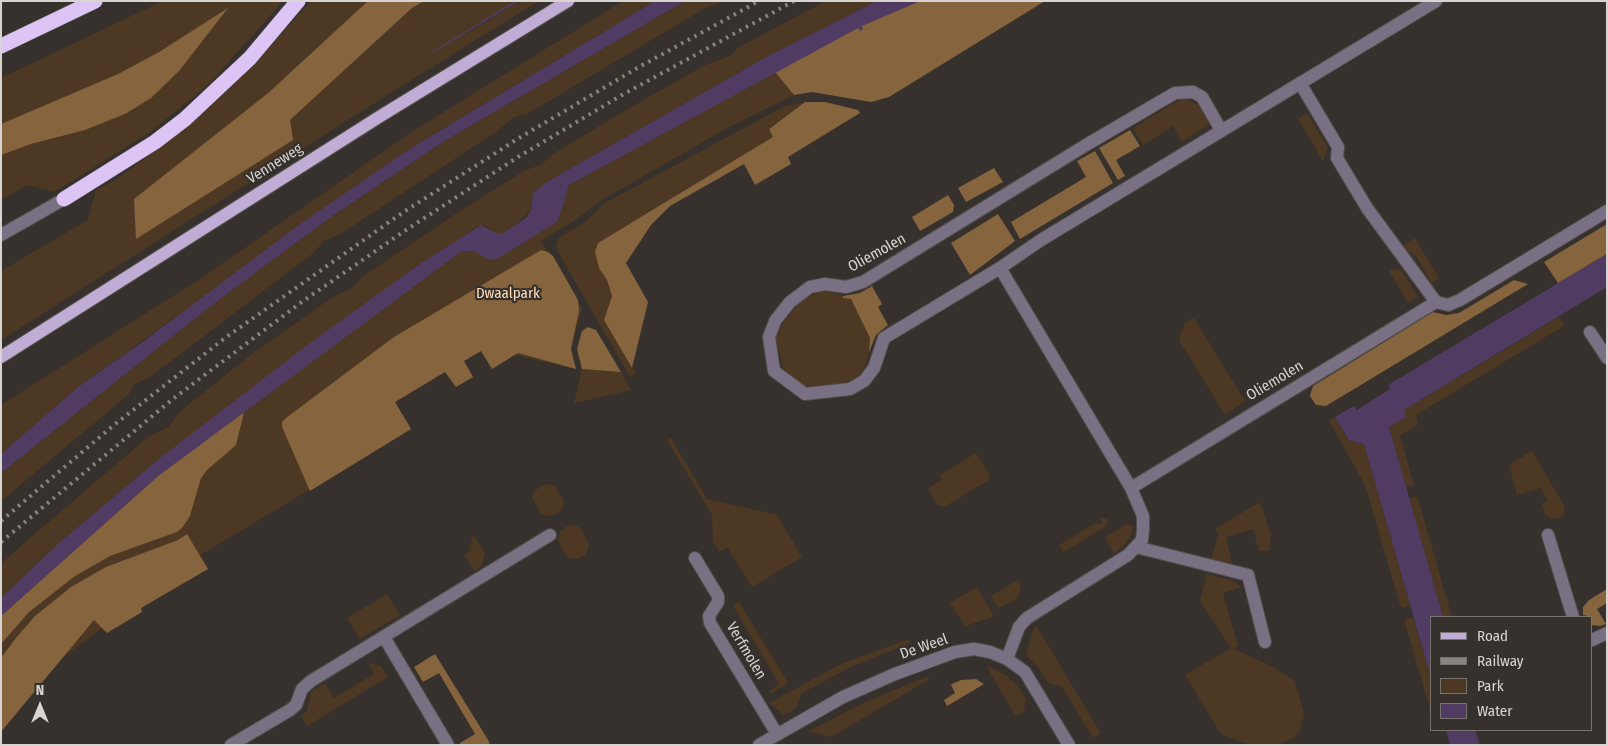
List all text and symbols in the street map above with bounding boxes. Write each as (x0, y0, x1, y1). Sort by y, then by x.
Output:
street label: Venneweg (244, 140, 306, 188)
street label: Oliemolen (845, 230, 909, 276)
park label: Dwaalpark (476, 285, 540, 303)
street label: Oliemolen (1243, 357, 1307, 405)
legend (1430, 616, 1593, 731)
street label: Verfmolen (722, 619, 770, 683)
text: Road (1477, 627, 1508, 645)
street label: De Weel (898, 630, 950, 664)
text: Railway (1477, 652, 1524, 670)
text: Park (1477, 677, 1504, 695)
north arrow (15, 681, 65, 731)
text: N (36, 682, 44, 699)
text: Water (1477, 702, 1512, 720)

